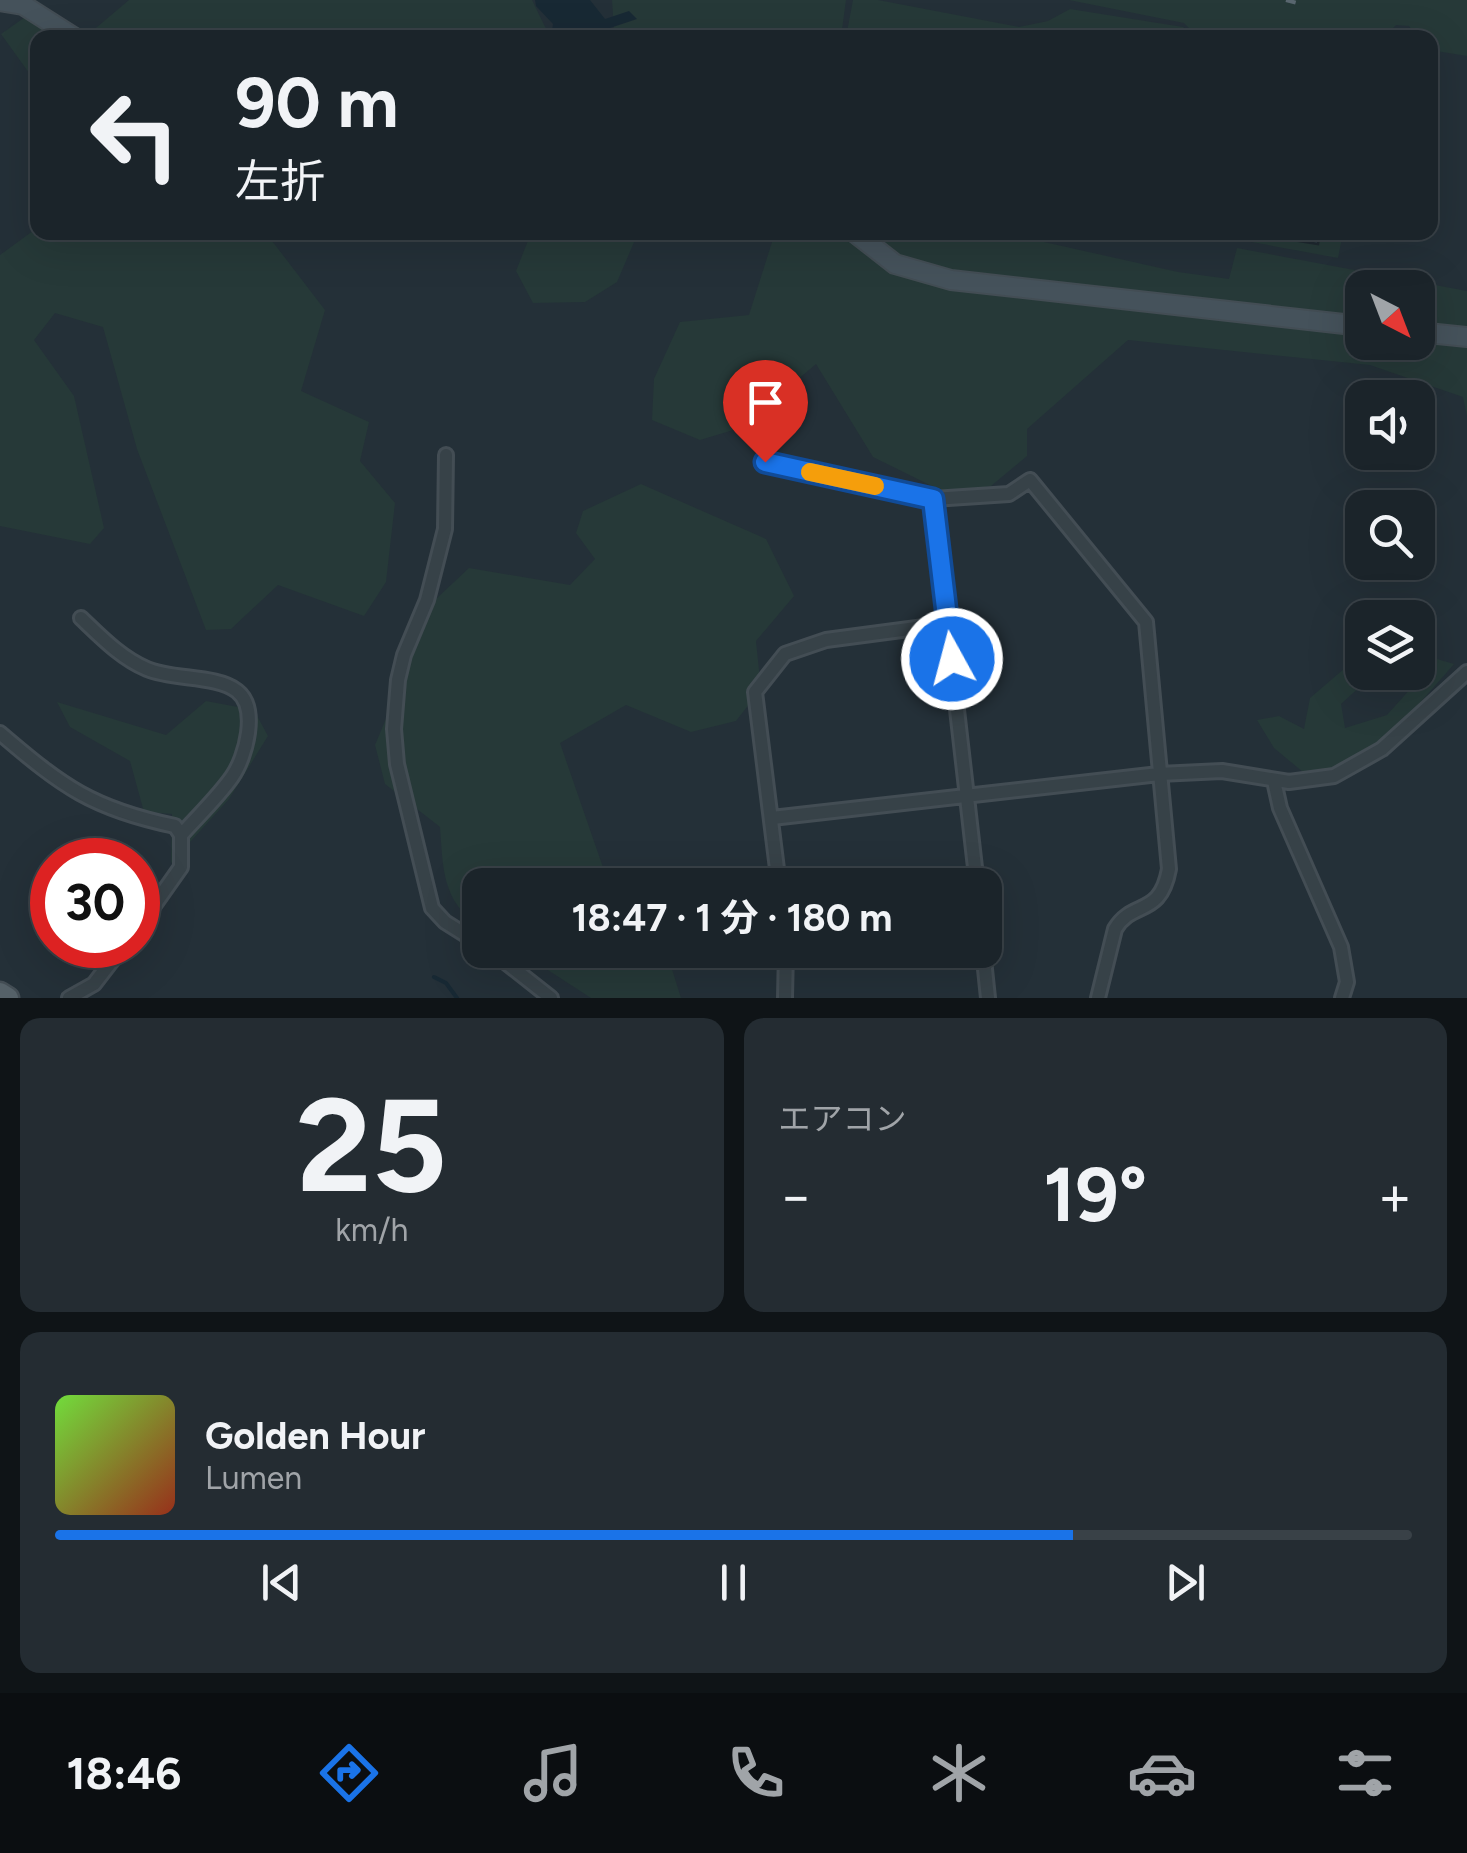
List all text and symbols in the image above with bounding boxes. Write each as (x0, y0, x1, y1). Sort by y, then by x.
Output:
text: 90 m (235, 60, 399, 145)
icon: left (70, 70, 200, 200)
text: 左折 (235, 154, 325, 208)
north arrow (1345, 270, 1435, 360)
map controls (1345, 270, 1435, 690)
pin (723, 360, 808, 463)
icon: arrive (738, 375, 793, 430)
button: sound (1345, 380, 1435, 470)
button: search (1345, 490, 1435, 580)
button: layers (1345, 600, 1435, 690)
position arrow (900, 607, 1004, 711)
speed limit sign: 30 (30, 838, 160, 968)
text: 18:47 · 1 分 · 180 m (571, 895, 893, 941)
text: 25 (296, 1068, 447, 1224)
text: エアコン (779, 1100, 907, 1138)
text: 19° (1043, 1150, 1147, 1240)
text: − (779, 1163, 813, 1229)
text: + (1378, 1163, 1412, 1229)
text: km/h (335, 1211, 408, 1249)
text: Golden Hour (205, 1413, 426, 1459)
text: Lumen (205, 1459, 302, 1497)
icon: previous (254, 1555, 309, 1610)
icon: pause (706, 1555, 761, 1610)
icon: next (1158, 1555, 1213, 1610)
icon: directions (314, 1738, 384, 1808)
icon: music (518, 1738, 588, 1808)
icon: phone (721, 1738, 791, 1808)
icon: climate (924, 1738, 994, 1808)
icon: car (1127, 1738, 1197, 1808)
icon: filters (1330, 1738, 1400, 1808)
text: 18:46 (67, 1746, 181, 1800)

